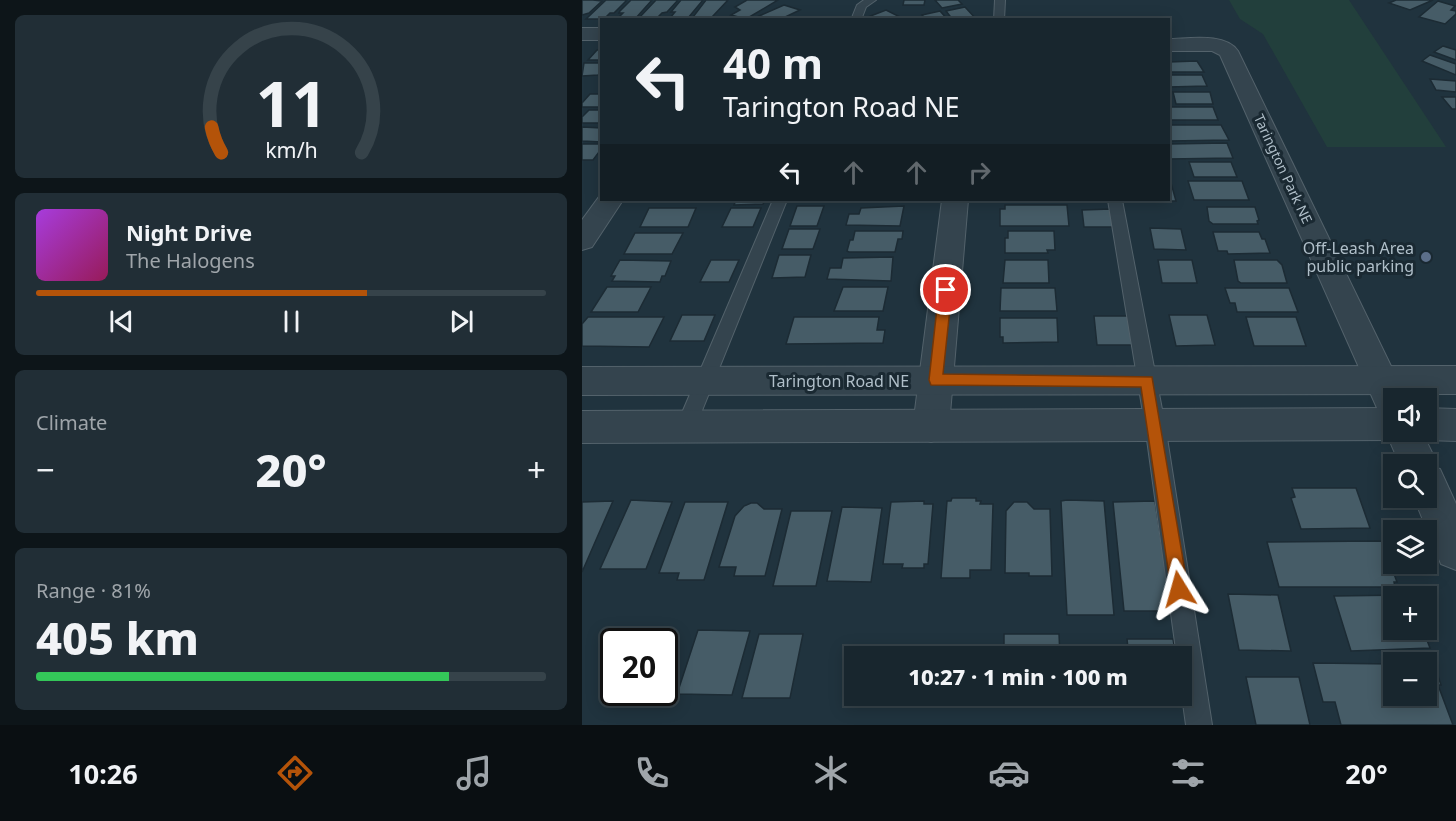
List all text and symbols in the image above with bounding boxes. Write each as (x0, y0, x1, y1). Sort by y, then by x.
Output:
text: 40 m (723, 34, 823, 91)
icon: left (624, 42, 702, 120)
text: 11 (255, 60, 327, 145)
text: Tarington Road NE (723, 88, 960, 125)
street label: Tarington Park NE (1250, 111, 1317, 227)
text: km/h (265, 136, 317, 165)
icon: left (774, 156, 807, 189)
icon: ahead (837, 156, 870, 189)
icon: ahead (900, 156, 933, 189)
icon: right (963, 156, 996, 189)
text: Night Drive (126, 217, 252, 247)
place label: Off-Leash Area public parking (1303, 237, 1414, 277)
text: The Halogens (126, 247, 255, 274)
marker: Off-Leash Area public parking (1419, 250, 1433, 264)
pin (920, 264, 971, 315)
icon: arrive (929, 273, 962, 306)
icon: previous (105, 305, 138, 338)
icon: pause (275, 305, 308, 338)
icon: next (445, 305, 478, 338)
street label: Tarington Road NE (769, 370, 909, 392)
map controls (1383, 388, 1437, 706)
button: sound (1383, 388, 1437, 442)
text: Climate (36, 409, 107, 436)
text: 20° (255, 439, 327, 500)
text: − (36, 447, 55, 492)
text: + (527, 447, 546, 492)
button: search (1383, 454, 1437, 508)
button: layers (1383, 520, 1437, 574)
position arrow (1147, 557, 1211, 621)
text: Range · 81% (36, 577, 151, 604)
button: + (1383, 586, 1437, 640)
text: 405 km (36, 607, 199, 668)
speed limit sign: 20 (600, 628, 678, 706)
button: − (1383, 652, 1437, 706)
text: 10:27 · 1 min · 100 m (908, 661, 1128, 691)
icon: directions (274, 752, 316, 794)
icon: music (453, 752, 495, 794)
icon: phone (631, 752, 673, 794)
icon: climate (810, 752, 852, 794)
icon: car (988, 752, 1030, 794)
icon: filters (1167, 752, 1209, 794)
text: 10:26 (68, 755, 138, 792)
text: 20° (1345, 755, 1388, 792)

